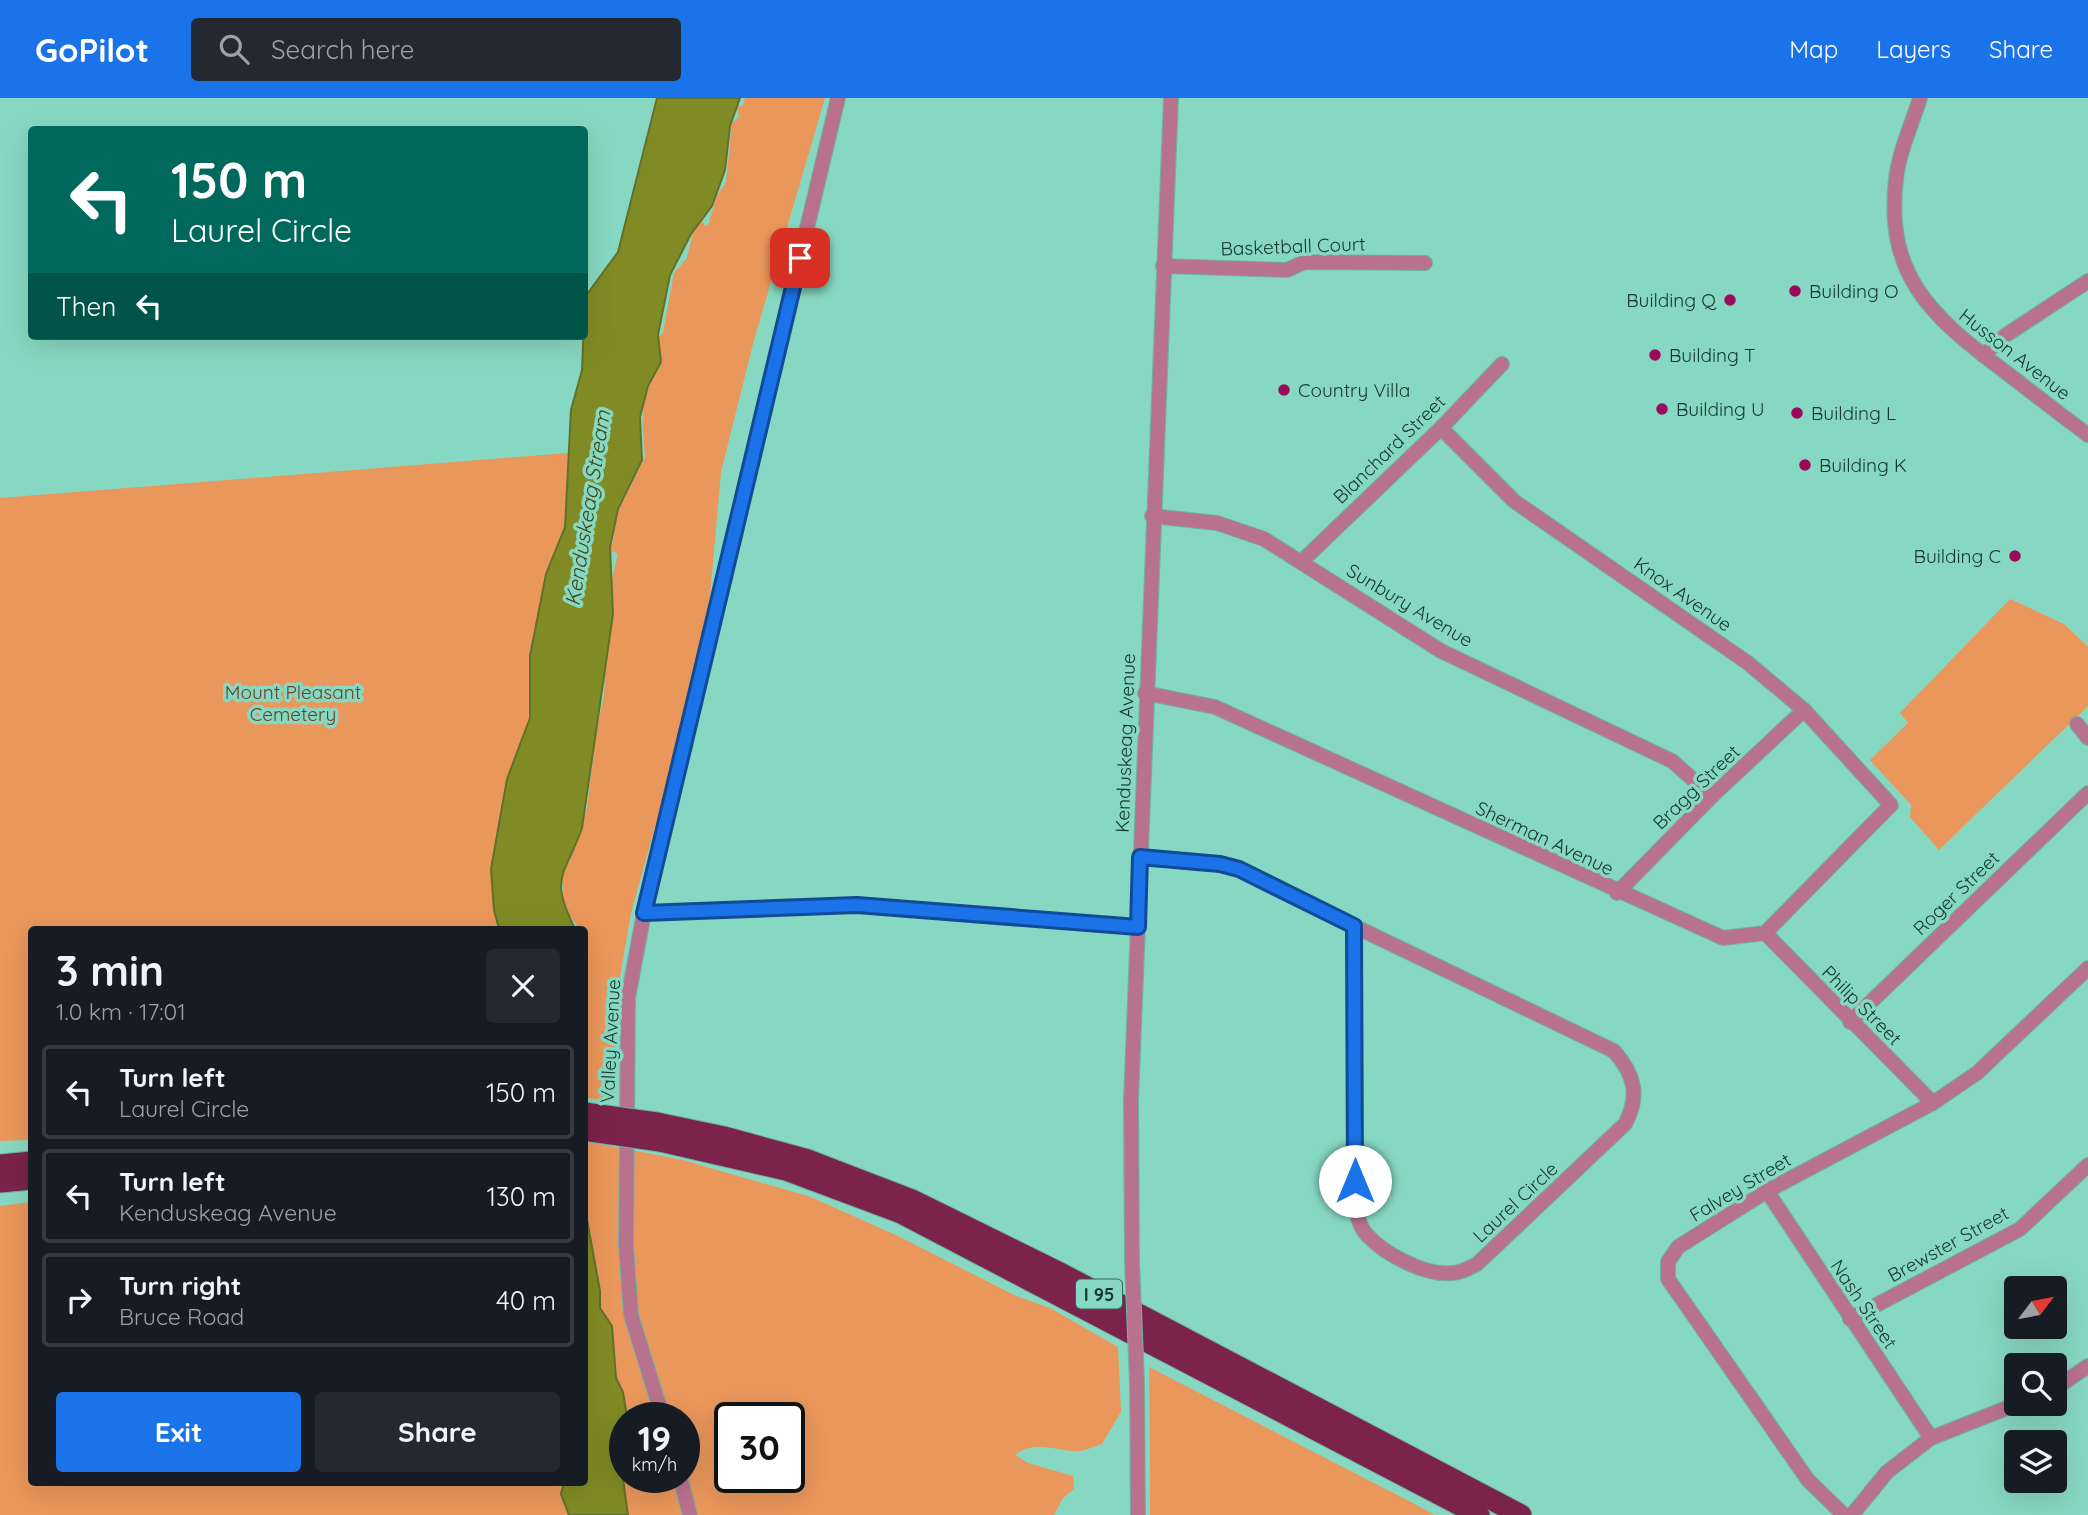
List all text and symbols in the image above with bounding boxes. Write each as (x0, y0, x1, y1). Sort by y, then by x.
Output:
search box (191, 18, 681, 81)
text: GoPilot (35, 29, 149, 70)
icon: search (215, 30, 253, 68)
text: Search here (271, 33, 414, 66)
text: Map (1789, 34, 1838, 64)
text: Layers (1876, 34, 1951, 64)
text: Share (1989, 34, 2053, 64)
text: 150 m (171, 149, 307, 210)
icon: left (56, 154, 147, 245)
text: Laurel Circle (171, 210, 352, 250)
pin (770, 228, 830, 288)
street label: Basketball Court (1220, 231, 1366, 261)
icon: arrive (781, 239, 819, 277)
place label: Building O (1809, 279, 1899, 303)
marker: Building O (1787, 283, 1803, 299)
icon: left (130, 287, 168, 325)
place label: Building Q (1626, 288, 1717, 312)
text: Then (56, 290, 116, 323)
marker: Building Q (1722, 292, 1738, 308)
street label: Husson Avenue (1954, 303, 2076, 405)
place label: Building T (1669, 343, 1756, 367)
marker: Building T (1647, 347, 1663, 363)
place label: Country Villa (1298, 378, 1410, 402)
marker: Country Villa (1276, 382, 1292, 398)
street label: Blanchard Street (1328, 389, 1450, 509)
place label: Building U (1676, 397, 1765, 421)
marker: Building U (1654, 401, 1670, 417)
place label: Building L (1811, 401, 1896, 425)
marker: Building L (1789, 405, 1805, 421)
water label: Kenduskeag Stream (559, 408, 615, 607)
place label: Building K (1819, 453, 1907, 477)
marker: Building K (1797, 457, 1813, 473)
place label: Building C (1914, 544, 2001, 568)
marker: Building C (2007, 548, 2023, 564)
street label: Knox Avenue (1629, 551, 1737, 637)
street label: Sunbury Avenue (1342, 558, 1478, 652)
street label: Kenduskeag Avenue (1110, 653, 1140, 833)
park label: Mount Pleasant Cemetery (225, 680, 361, 726)
street label: Bragg Street (1647, 740, 1745, 834)
street label: Sherman Avenue (1472, 796, 1618, 880)
street label: Roger Street (1908, 846, 2004, 940)
text: 3 min (56, 944, 164, 997)
button: close (486, 949, 560, 1023)
street label: Philip Street (1817, 960, 1907, 1050)
street label: Valley Avenue (595, 978, 625, 1104)
text: 1.0 km · 17:01 (56, 997, 186, 1026)
text: Turn left (119, 1061, 226, 1094)
icon: left (60, 1073, 98, 1111)
text: 150 m (486, 1076, 556, 1109)
text: Laurel Circle (119, 1094, 249, 1123)
position arrow (1318, 1144, 1392, 1218)
street label: Falvey Street (1685, 1147, 1795, 1227)
street label: Laurel Circle (1467, 1157, 1563, 1247)
text: Turn left (119, 1165, 226, 1198)
icon: left (60, 1177, 98, 1215)
text: 130 m (486, 1180, 556, 1213)
text: Kenduskeag Avenue (119, 1198, 337, 1227)
street label: Brewster Street (1883, 1201, 2013, 1287)
street label: Nash Street (1825, 1255, 1903, 1353)
text: Turn right (119, 1269, 241, 1302)
north arrow (2004, 1276, 2067, 1339)
map controls (2004, 1276, 2067, 1493)
road number: I 95 (1076, 1280, 1122, 1308)
icon: right (60, 1281, 98, 1319)
text: 40 m (496, 1284, 556, 1317)
text: Bruce Road (119, 1302, 244, 1331)
button: search (2004, 1353, 2067, 1416)
button: Exit (56, 1392, 301, 1472)
button: Share (315, 1392, 560, 1472)
speed limit sign: 30 (714, 1402, 805, 1493)
text: 19 (638, 1416, 671, 1460)
button: layers (2004, 1430, 2067, 1493)
text: km/h (632, 1453, 677, 1476)

